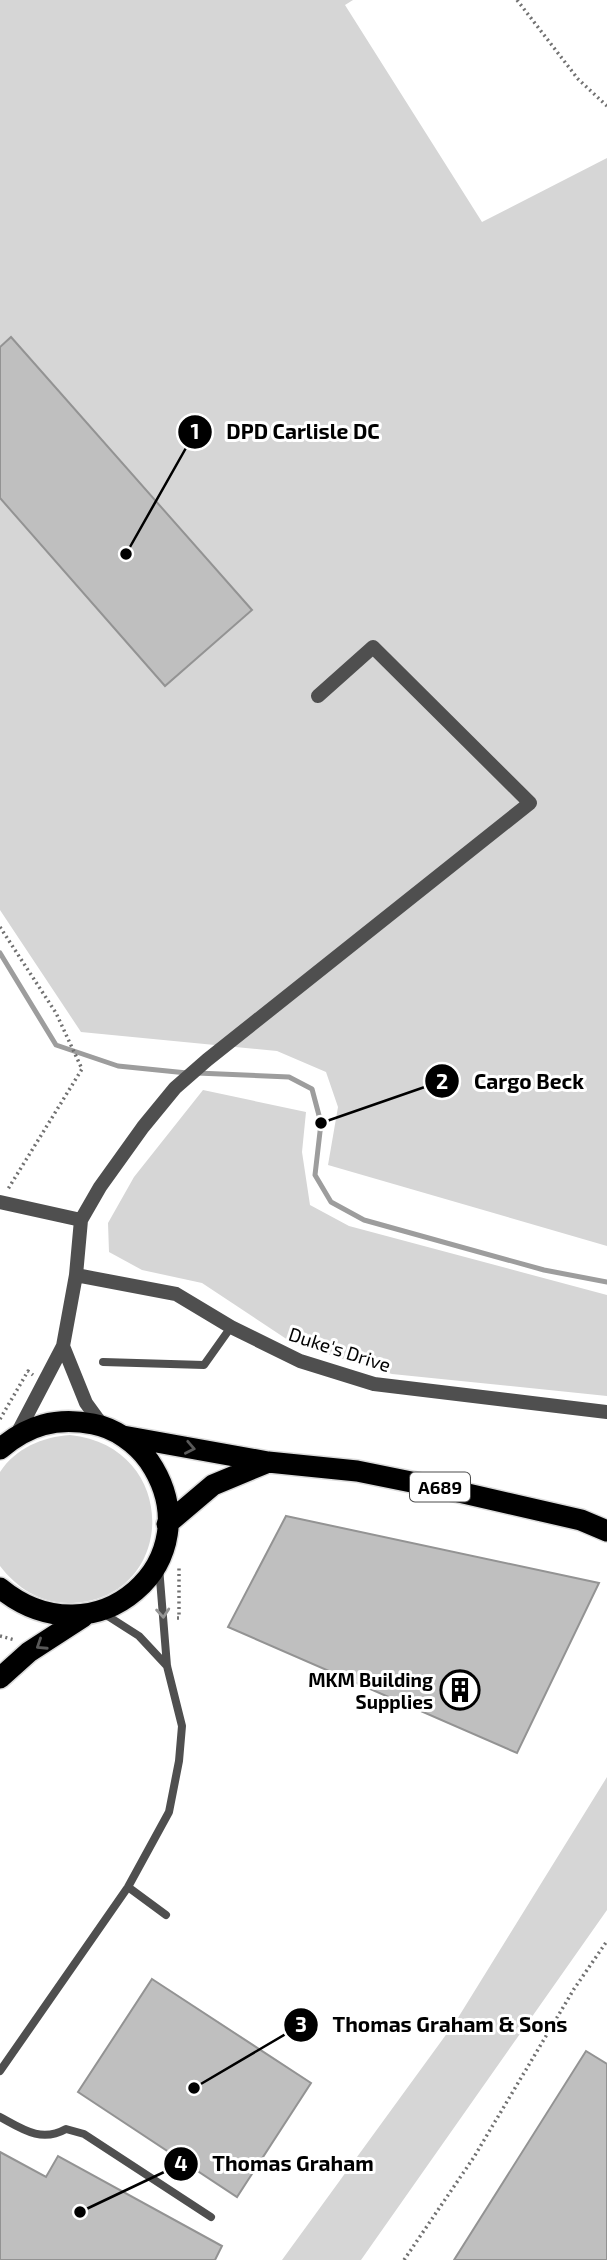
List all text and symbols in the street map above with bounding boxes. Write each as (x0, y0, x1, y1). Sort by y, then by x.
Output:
callout: DPD Carlisle DC (178, 411, 394, 453)
text: 1 (190, 418, 200, 443)
text: DPD Carlisle DC (226, 418, 380, 443)
callout: Cargo Beck (425, 1060, 598, 1102)
text: 2 (436, 1068, 448, 1093)
text: Cargo Beck (474, 1068, 584, 1093)
street label: Duke's Drive (286, 1322, 394, 1376)
one-way arrow (184, 1440, 196, 1455)
road number: A689 (410, 1472, 470, 1502)
one-way arrow (155, 1608, 170, 1619)
one-way arrow (36, 1636, 49, 1649)
place label: MKM Building Supplies (308, 1668, 433, 1713)
building icon: MKM Building Supplies (439, 1669, 481, 1711)
callout: Thomas Graham & Sons (284, 2004, 582, 2046)
text: 3 (295, 2011, 307, 2036)
text: Thomas Graham & Sons (332, 2011, 568, 2036)
callout: Thomas Graham (163, 2143, 388, 2185)
text: 4 (174, 2150, 188, 2175)
text: Thomas Graham (212, 2150, 374, 2175)

